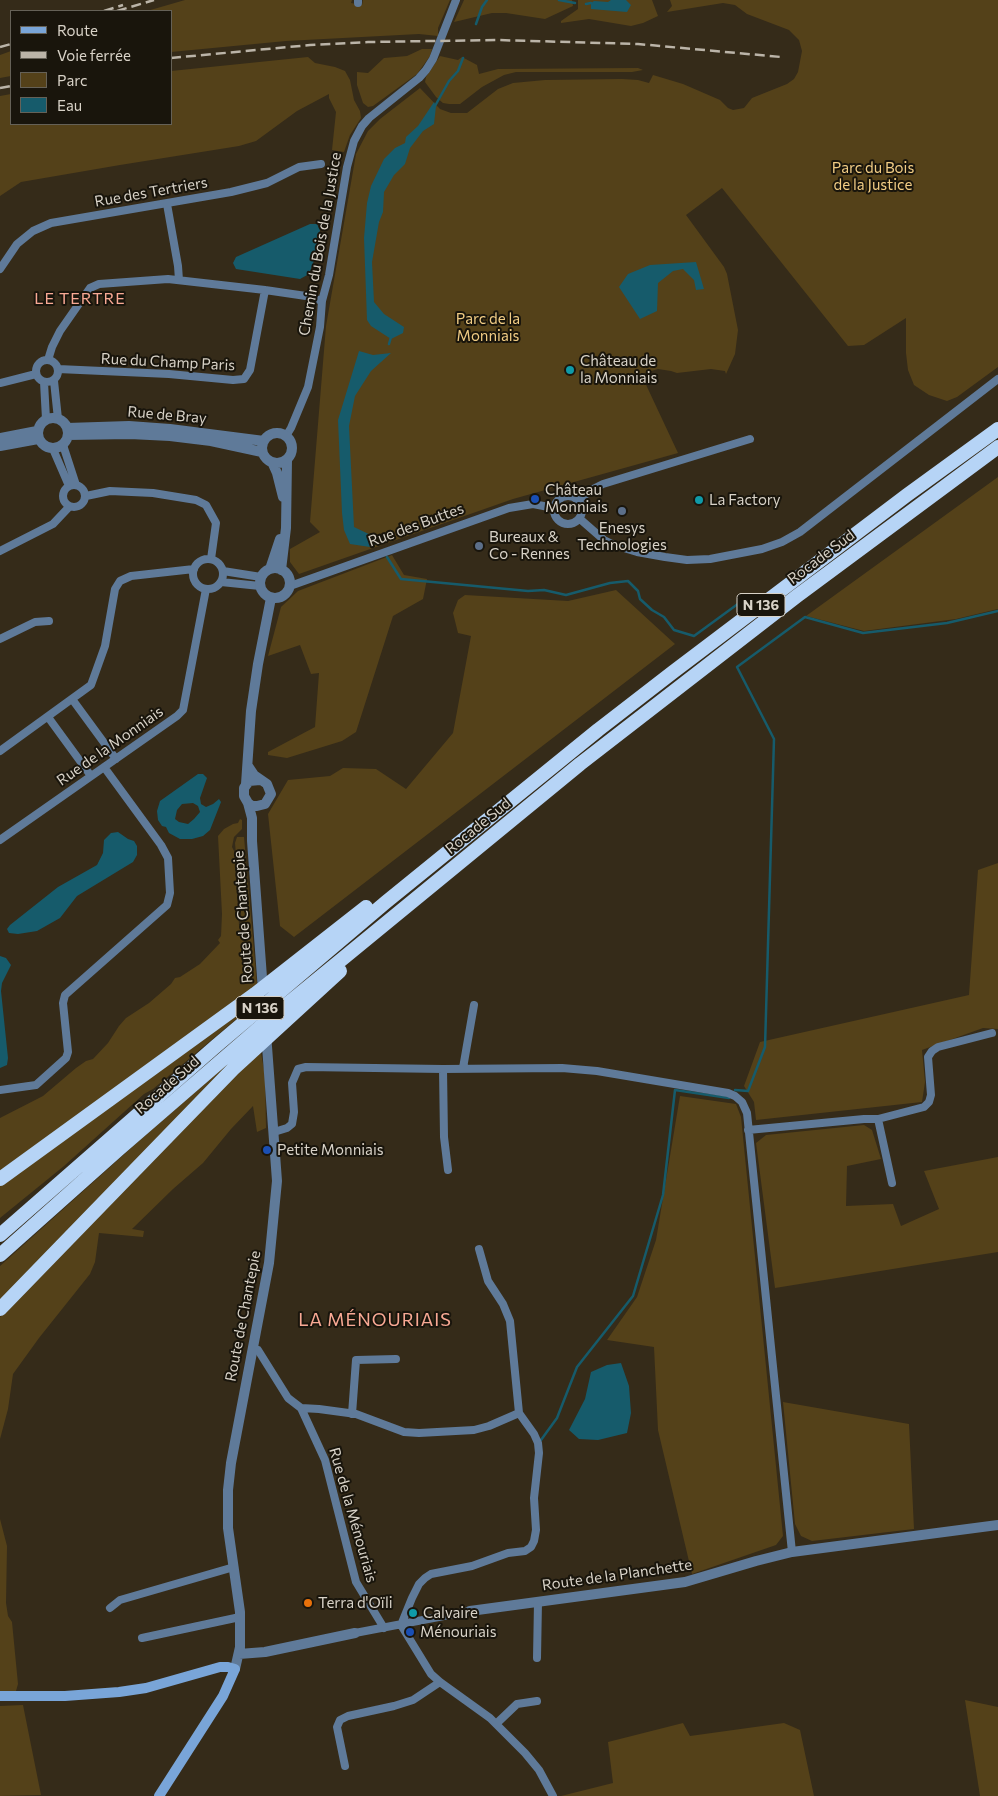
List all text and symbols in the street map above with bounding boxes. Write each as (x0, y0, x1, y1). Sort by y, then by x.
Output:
legend (10, 10, 172, 125)
text: Route (57, 21, 98, 39)
text: Voie ferrée (57, 46, 131, 64)
text: Parc (57, 71, 87, 89)
text: Eau (57, 96, 82, 114)
street label: Chemin du Bois de la Justice (295, 151, 345, 337)
park label: Parc du Bois de la Justice (832, 159, 914, 194)
street label: Rue des Tertriers (93, 173, 209, 211)
district label: LE TERTRE (33, 289, 127, 309)
park label: Parc de la Monniais (456, 310, 520, 345)
street label: Rue du Champ Paris (100, 349, 236, 375)
place label: Château de la Monniais (580, 352, 657, 387)
marker: Château de la Monniais (564, 364, 576, 376)
street label: Rue de Bray (127, 403, 207, 427)
place label: Château Monniais (545, 481, 608, 516)
place label: La Factory (709, 491, 781, 509)
marker: Château Monniais (529, 493, 541, 505)
marker: La Factory (693, 494, 705, 506)
street label: Rue des Buttes (366, 499, 466, 551)
marker: Enesys Technologies (616, 505, 628, 517)
place label: Enesys Technologies (577, 519, 667, 554)
street label: Rocade Sud (784, 526, 858, 588)
place label: Bureaux & Co - Rennes (489, 528, 570, 563)
marker: Bureaux & Co - Rennes (473, 540, 485, 552)
road number: N 136 (737, 594, 785, 616)
street label: Rue de la Monniais (53, 703, 167, 789)
street label: Rocade Sud (442, 794, 514, 858)
street label: Route de Chantepie (229, 850, 257, 984)
road number: N 136 (236, 996, 284, 1020)
street label: Rocade Sud (131, 1052, 203, 1118)
place label: Petite Monniais (277, 1141, 384, 1159)
marker: Petite Monniais (261, 1144, 273, 1156)
street label: Route de Chantepie (221, 1249, 265, 1383)
district label: LA MÉNOURIAIS (297, 1309, 453, 1331)
street label: Rue de la Ménouriais (325, 1445, 381, 1585)
street label: Route de la Planchette (541, 1556, 693, 1594)
place label: Terra d'Oïli (318, 1594, 393, 1612)
marker: Terra d'Oïli (302, 1597, 314, 1609)
place label: Calvaire (423, 1604, 478, 1622)
marker: Calvaire (407, 1607, 419, 1619)
place label: Ménouriais (420, 1623, 497, 1641)
marker: Ménouriais (404, 1626, 416, 1638)

